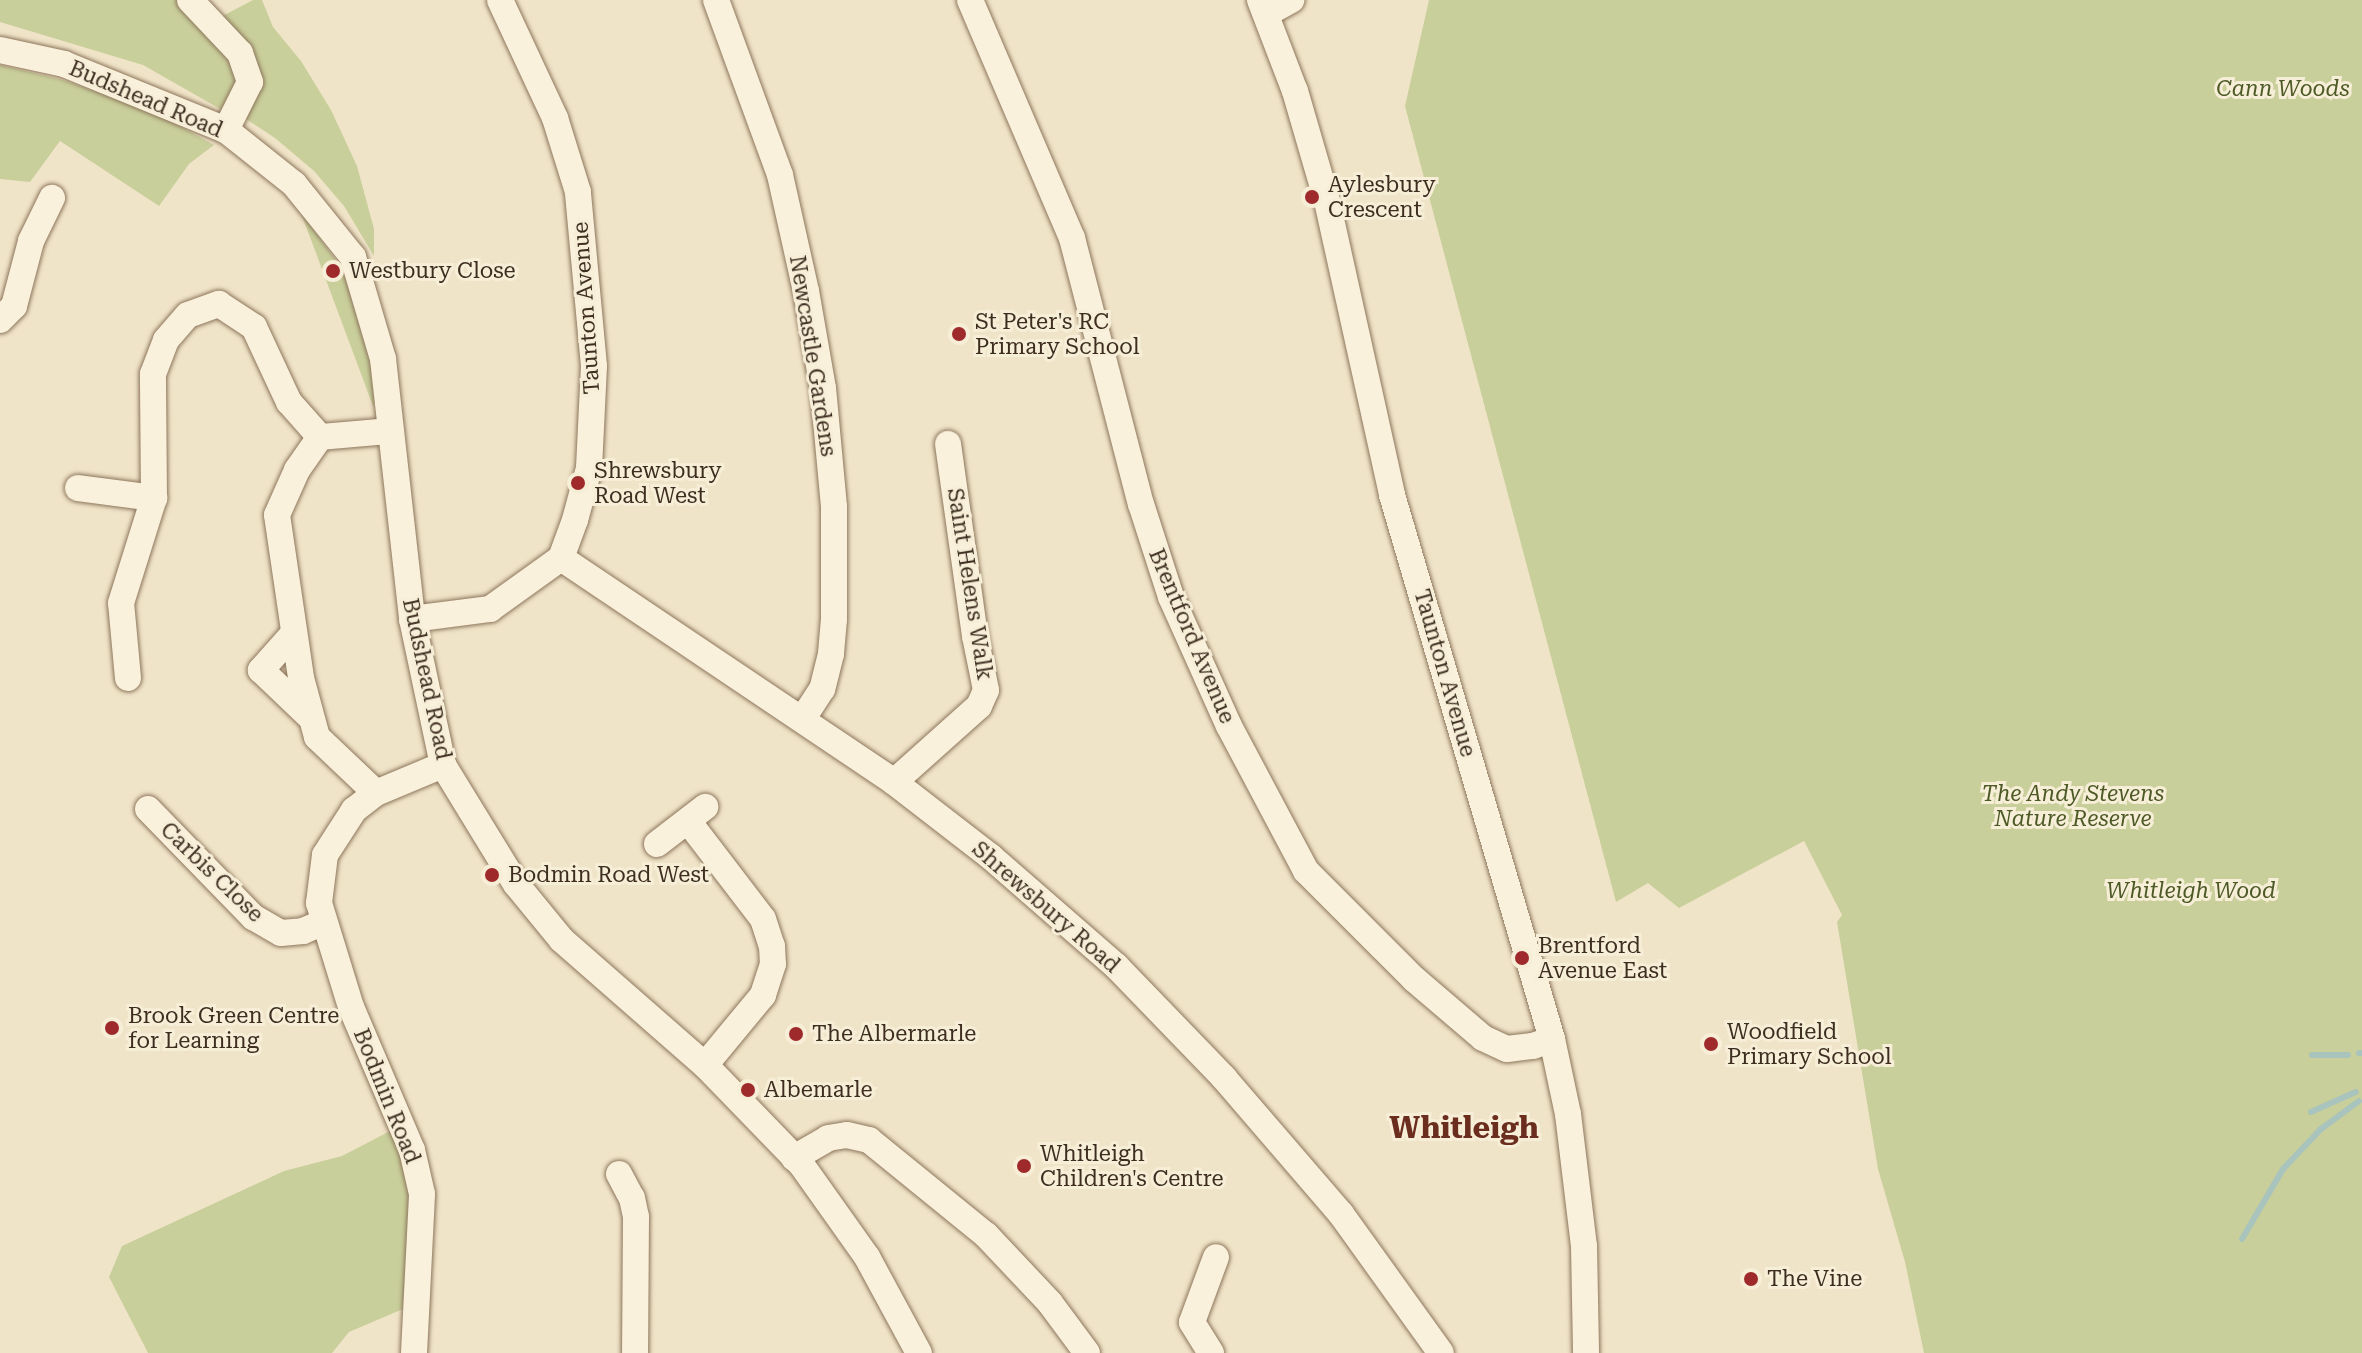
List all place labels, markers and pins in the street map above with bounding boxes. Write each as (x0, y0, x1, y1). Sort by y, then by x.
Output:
place label: Aylesbury Crescent (1328, 171, 1435, 222)
marker: Aylesbury Crescent (1303, 188, 1321, 206)
place label: Westbury Close (349, 258, 516, 284)
marker: Westbury Close (324, 262, 342, 280)
place label: St Peter's RC Primary School (975, 308, 1140, 360)
marker: St Peter's RC Primary School (950, 325, 968, 343)
place label: Shrewsbury Road West (594, 457, 722, 508)
marker: Shrewsbury Road West (569, 474, 587, 492)
place label: Bodmin Road West (508, 862, 709, 888)
marker: Bodmin Road West (483, 866, 501, 884)
place label: Brentford Avenue East (1538, 932, 1667, 984)
marker: Brentford Avenue East (1513, 949, 1531, 967)
place label: Brook Green Centre for Learning (128, 1002, 339, 1054)
place label: Woodfield Primary School (1727, 1018, 1892, 1070)
marker: Brook Green Centre for Learning (103, 1019, 121, 1037)
place label: The Albermarle (812, 1021, 976, 1047)
marker: The Albermarle (787, 1025, 805, 1043)
marker: Woodfield Primary School (1702, 1035, 1720, 1053)
place label: Albemarle (764, 1077, 873, 1103)
marker: Albemarle (739, 1081, 757, 1099)
place label: Whitleigh Children's Centre (1040, 1140, 1224, 1192)
marker: Whitleigh Children's Centre (1015, 1157, 1033, 1175)
place label: The Vine (1767, 1266, 1862, 1292)
marker: The Vine (1742, 1270, 1760, 1288)

